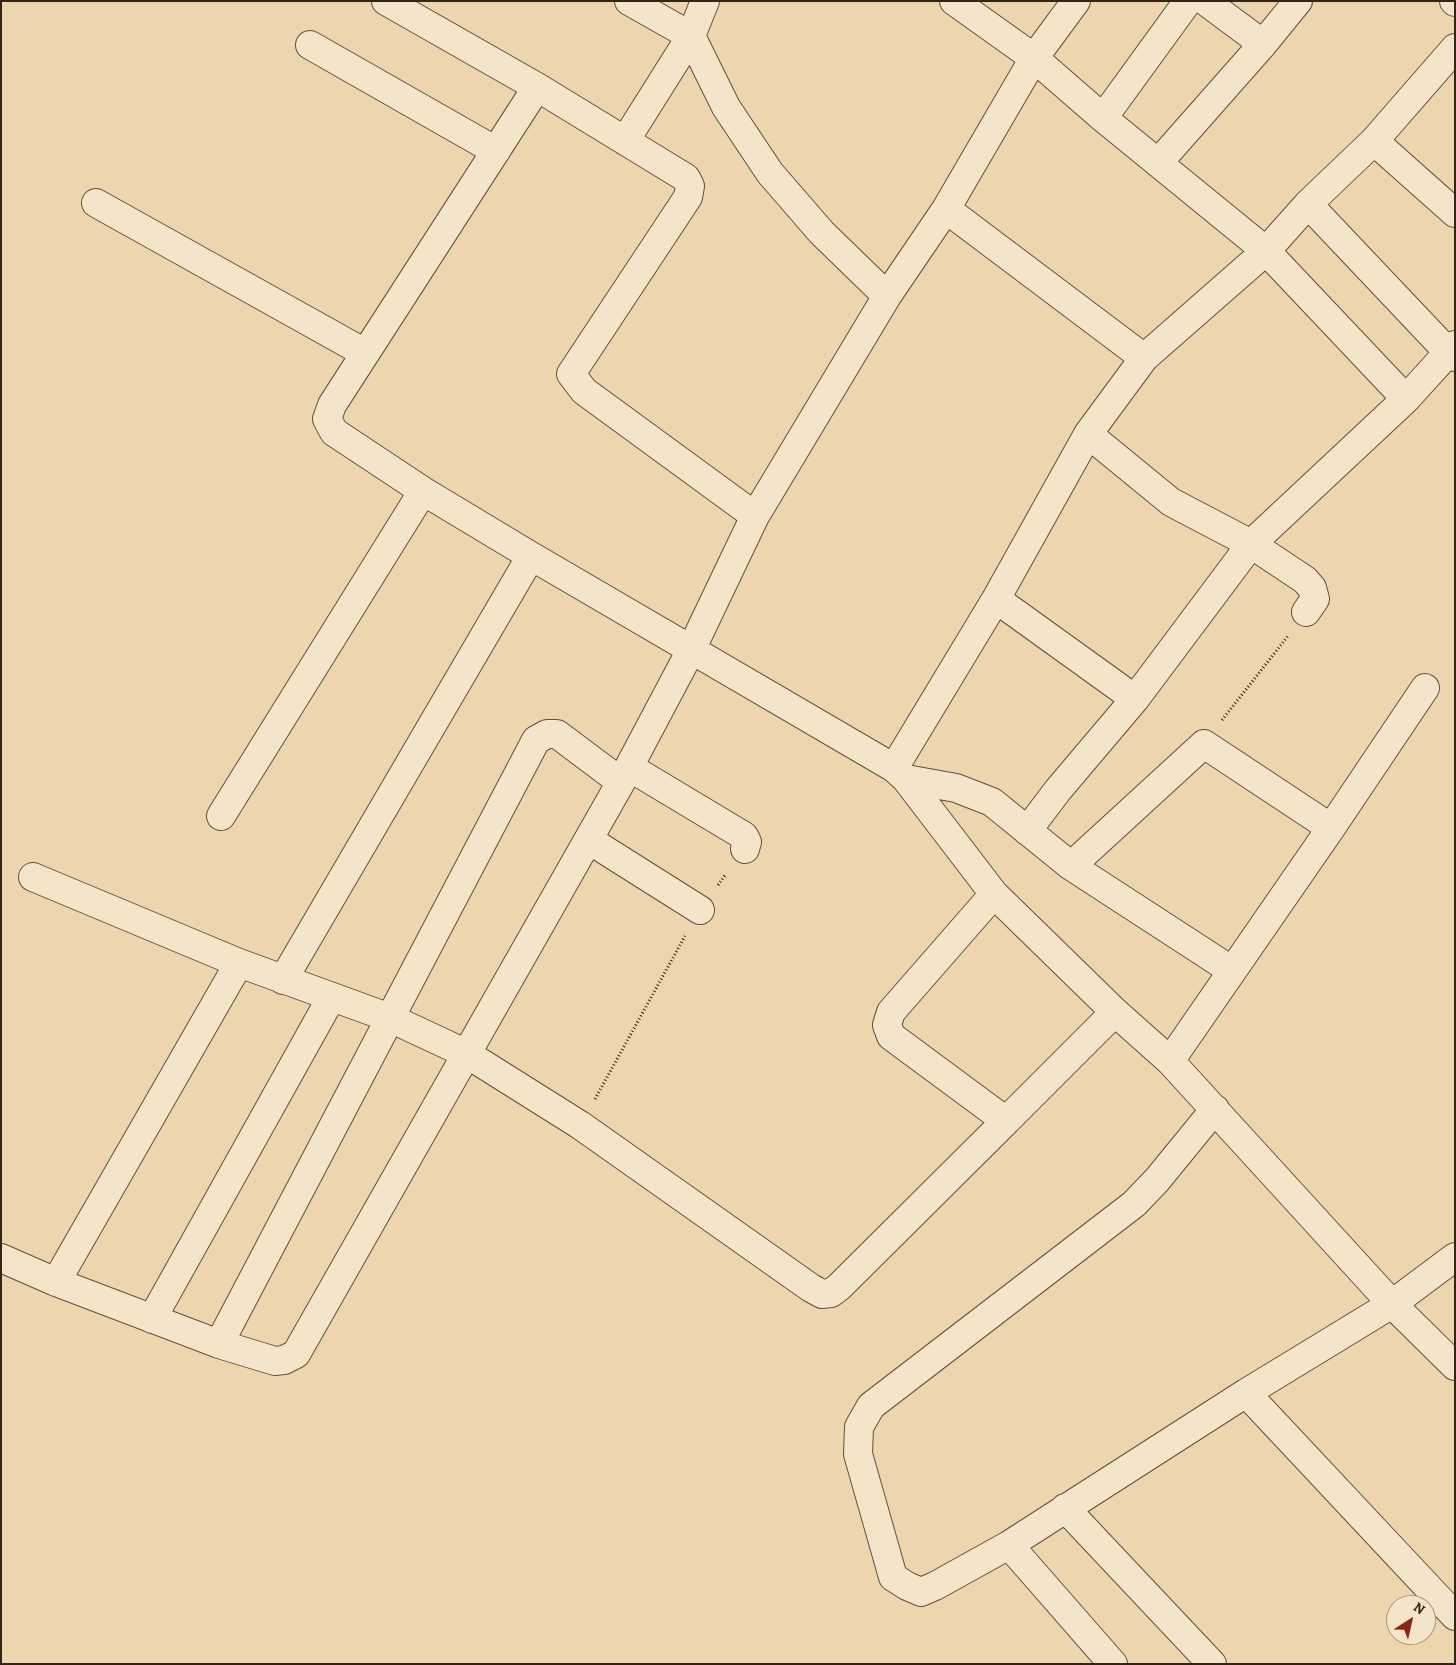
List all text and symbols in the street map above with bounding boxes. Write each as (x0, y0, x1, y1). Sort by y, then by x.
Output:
north arrow (1386, 1595, 1436, 1645)
text: N (1410, 1597, 1429, 1619)

